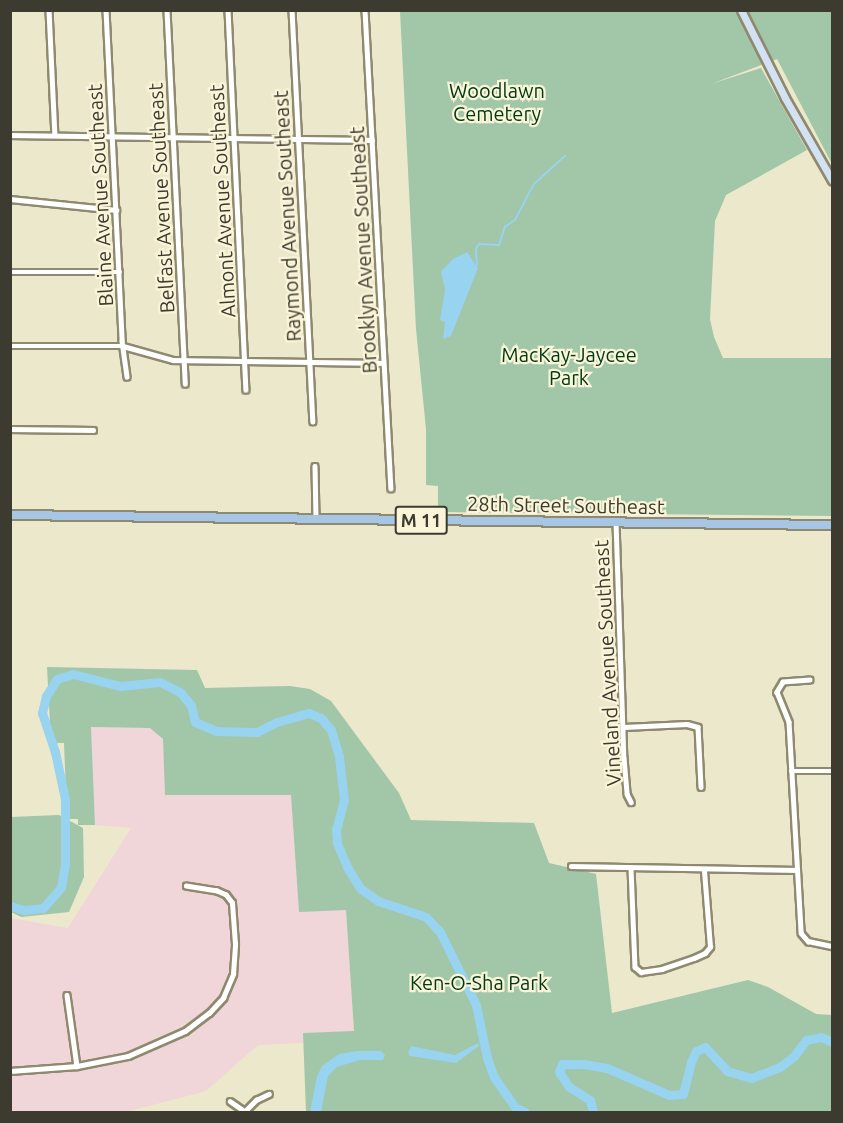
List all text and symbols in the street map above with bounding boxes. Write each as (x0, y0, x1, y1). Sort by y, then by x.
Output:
park label: Woodlawn Cemetery (449, 79, 545, 126)
street label: Belfast Avenue Southeast (143, 82, 179, 314)
street label: Blaine Avenue Southeast (82, 83, 118, 307)
street label: Almont Avenue Southeast (204, 84, 240, 318)
street label: Raymond Avenue Southeast (268, 90, 306, 342)
street label: Brooklyn Avenue Southeast (345, 126, 381, 374)
park label: MacKay-Jaycee Park (501, 342, 637, 389)
street label: 28th Street Southeast (467, 491, 665, 519)
road number: M 11 (394, 505, 448, 535)
street label: Vineland Avenue Southeast (589, 539, 625, 787)
park label: Ken-O-Sha Park (410, 970, 548, 994)

